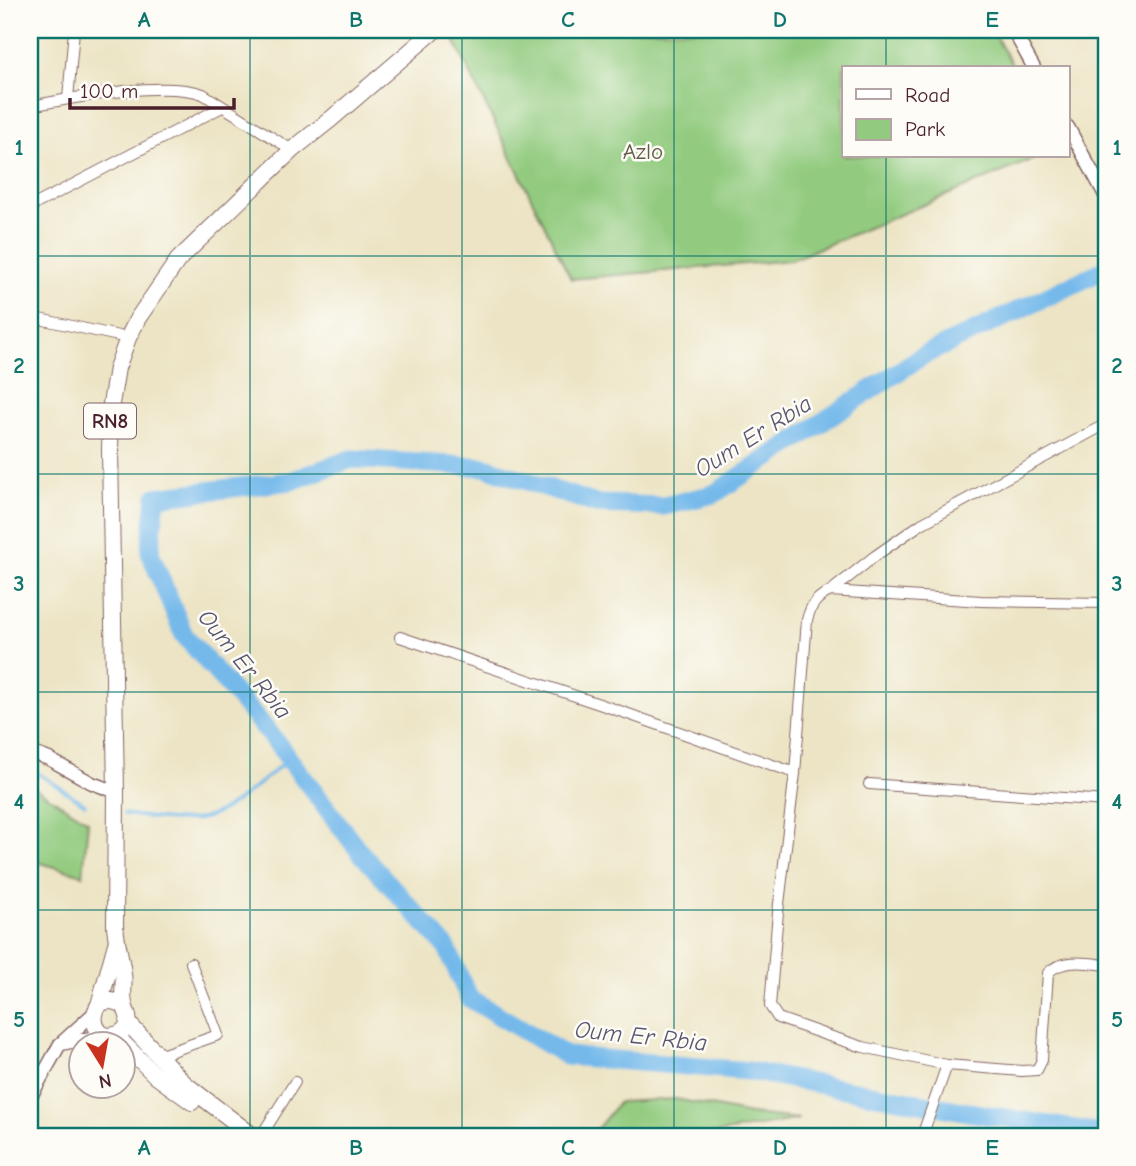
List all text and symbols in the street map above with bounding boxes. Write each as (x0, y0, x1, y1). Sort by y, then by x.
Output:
text: A (138, 6, 151, 33)
text: B (349, 6, 363, 33)
text: C (561, 6, 575, 33)
text: D (773, 6, 787, 33)
text: E (985, 6, 999, 33)
scale bar (70, 66, 234, 110)
legend (842, 66, 1070, 158)
text: 100 m (80, 79, 138, 103)
text: Road (905, 83, 950, 107)
text: Park (905, 117, 945, 141)
text: 1 (14, 134, 24, 161)
text: 1 (1112, 134, 1122, 161)
park label: Azlo (623, 138, 663, 165)
text: 2 (13, 352, 25, 379)
text: 2 (1111, 352, 1123, 379)
water label: Oum Er Rbia (689, 389, 817, 483)
road number: RN8 (84, 404, 136, 438)
text: 3 (13, 570, 25, 597)
text: 3 (1111, 570, 1123, 597)
water label: Oum Er Rbia (192, 604, 298, 724)
text: 4 (14, 788, 25, 815)
text: 4 (1112, 788, 1123, 815)
text: 5 (13, 1006, 25, 1033)
text: 5 (1111, 1006, 1123, 1033)
water label: Oum Er Rbia (574, 1015, 708, 1057)
north arrow (66, 1030, 136, 1100)
text: N (97, 1069, 113, 1093)
text: A (138, 1134, 151, 1161)
text: B (349, 1134, 363, 1161)
text: C (561, 1134, 575, 1161)
text: D (773, 1134, 787, 1161)
text: E (985, 1134, 999, 1161)

